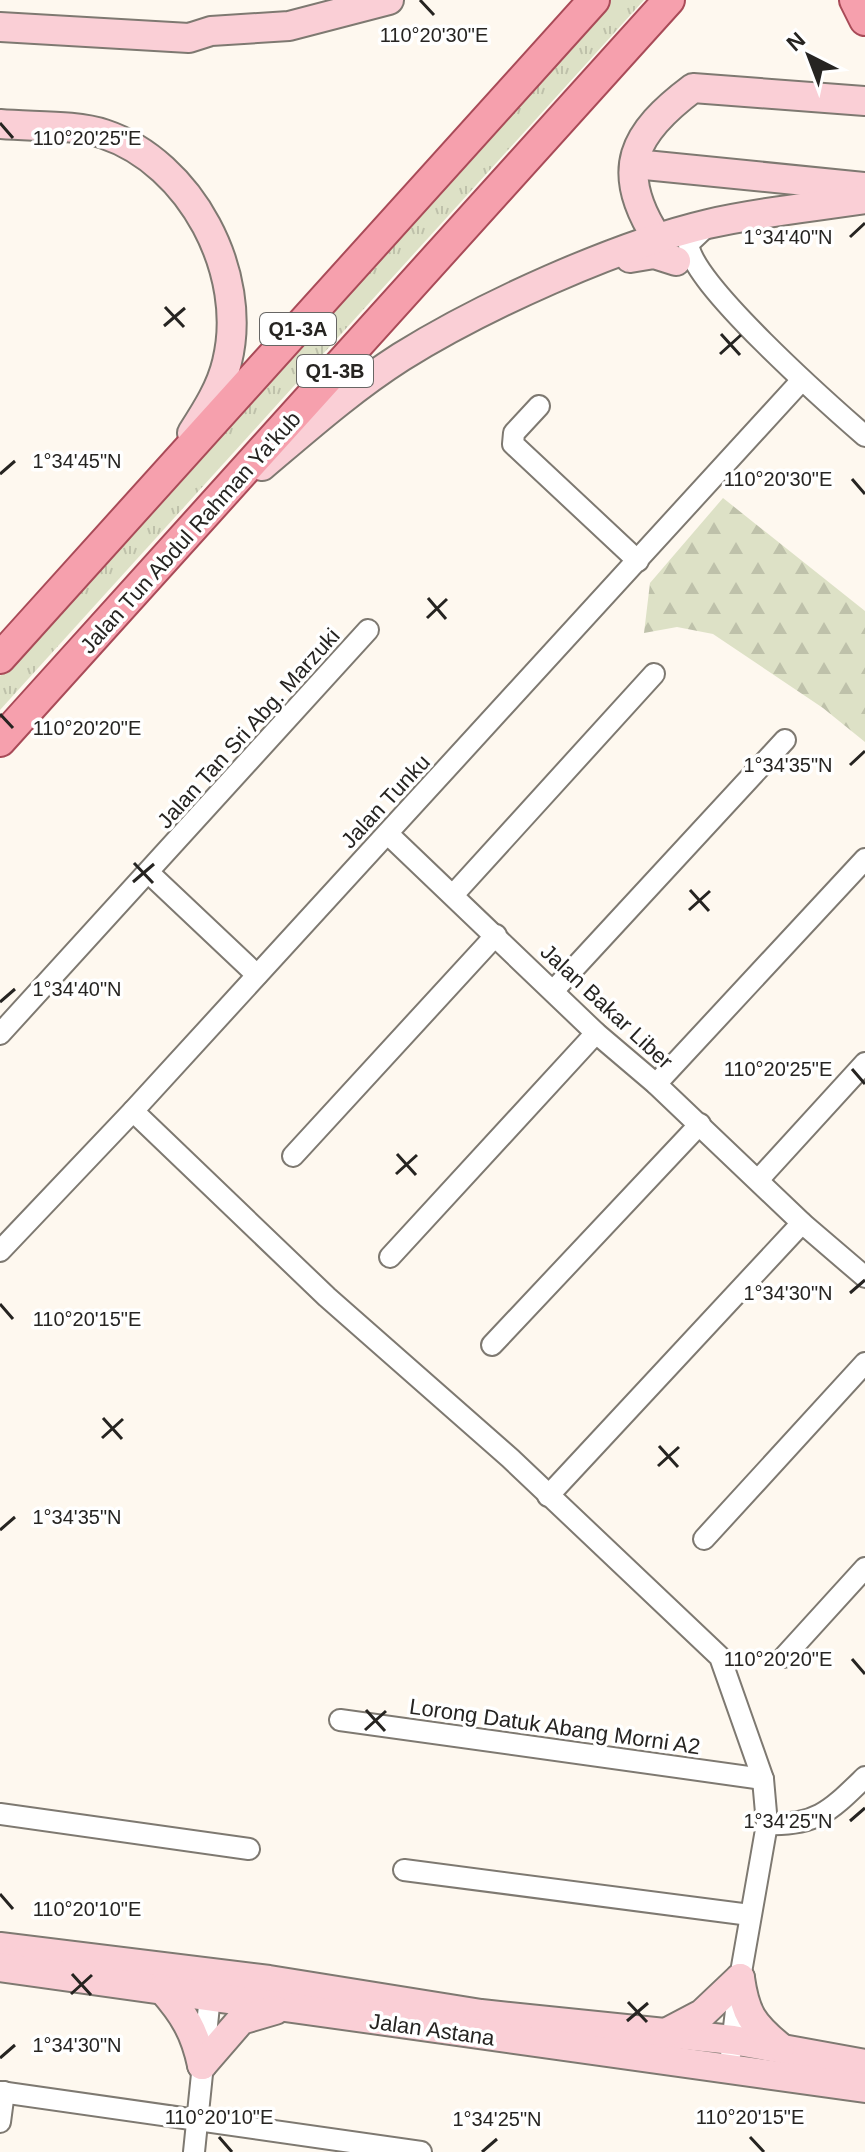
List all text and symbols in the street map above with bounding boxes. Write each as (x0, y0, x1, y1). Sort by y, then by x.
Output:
north arrow (769, 16, 849, 96)
text: 110°20'30"E (380, 24, 488, 46)
text: N (782, 27, 810, 56)
text: 110°20'25"E (33, 127, 141, 149)
text: 1°34'40"N (744, 226, 832, 248)
road number: Q1-3A (260, 313, 336, 345)
road number: Q1-3B (297, 355, 373, 387)
street label: Jalan Tun Abdul Rahman Ya'kub (75, 406, 306, 658)
text: 1°34'45"N (33, 450, 121, 472)
text: 110°20'30"E (724, 468, 832, 490)
street label: Jalan Tan Sri Abg. Marzuki (152, 623, 345, 833)
text: 110°20'20"E (33, 717, 141, 739)
street label: Jalan Tunku (336, 749, 435, 853)
text: 1°34'35"N (744, 754, 832, 776)
street label: Jalan Bakar Liber (536, 939, 678, 1074)
text: 1°34'40"N (33, 978, 121, 1000)
text: 110°20'25"E (724, 1058, 832, 1080)
text: 1°34'30"N (744, 1282, 832, 1304)
text: 110°20'15"E (33, 1308, 141, 1330)
text: 1°34'35"N (33, 1506, 121, 1528)
text: 110°20'20"E (724, 1648, 832, 1670)
street label: Lorong Datuk Abang Morni A2 (408, 1694, 702, 1759)
text: 1°34'25"N (744, 1810, 832, 1832)
text: 110°20'10"E (33, 1898, 141, 1920)
street label: Jalan Astana (368, 2008, 497, 2051)
text: 1°34'30"N (33, 2034, 121, 2056)
text: 110°20'10"E (165, 2106, 273, 2128)
text: 110°20'15"E (696, 2106, 804, 2128)
text: 1°34'25"N (453, 2108, 541, 2130)

